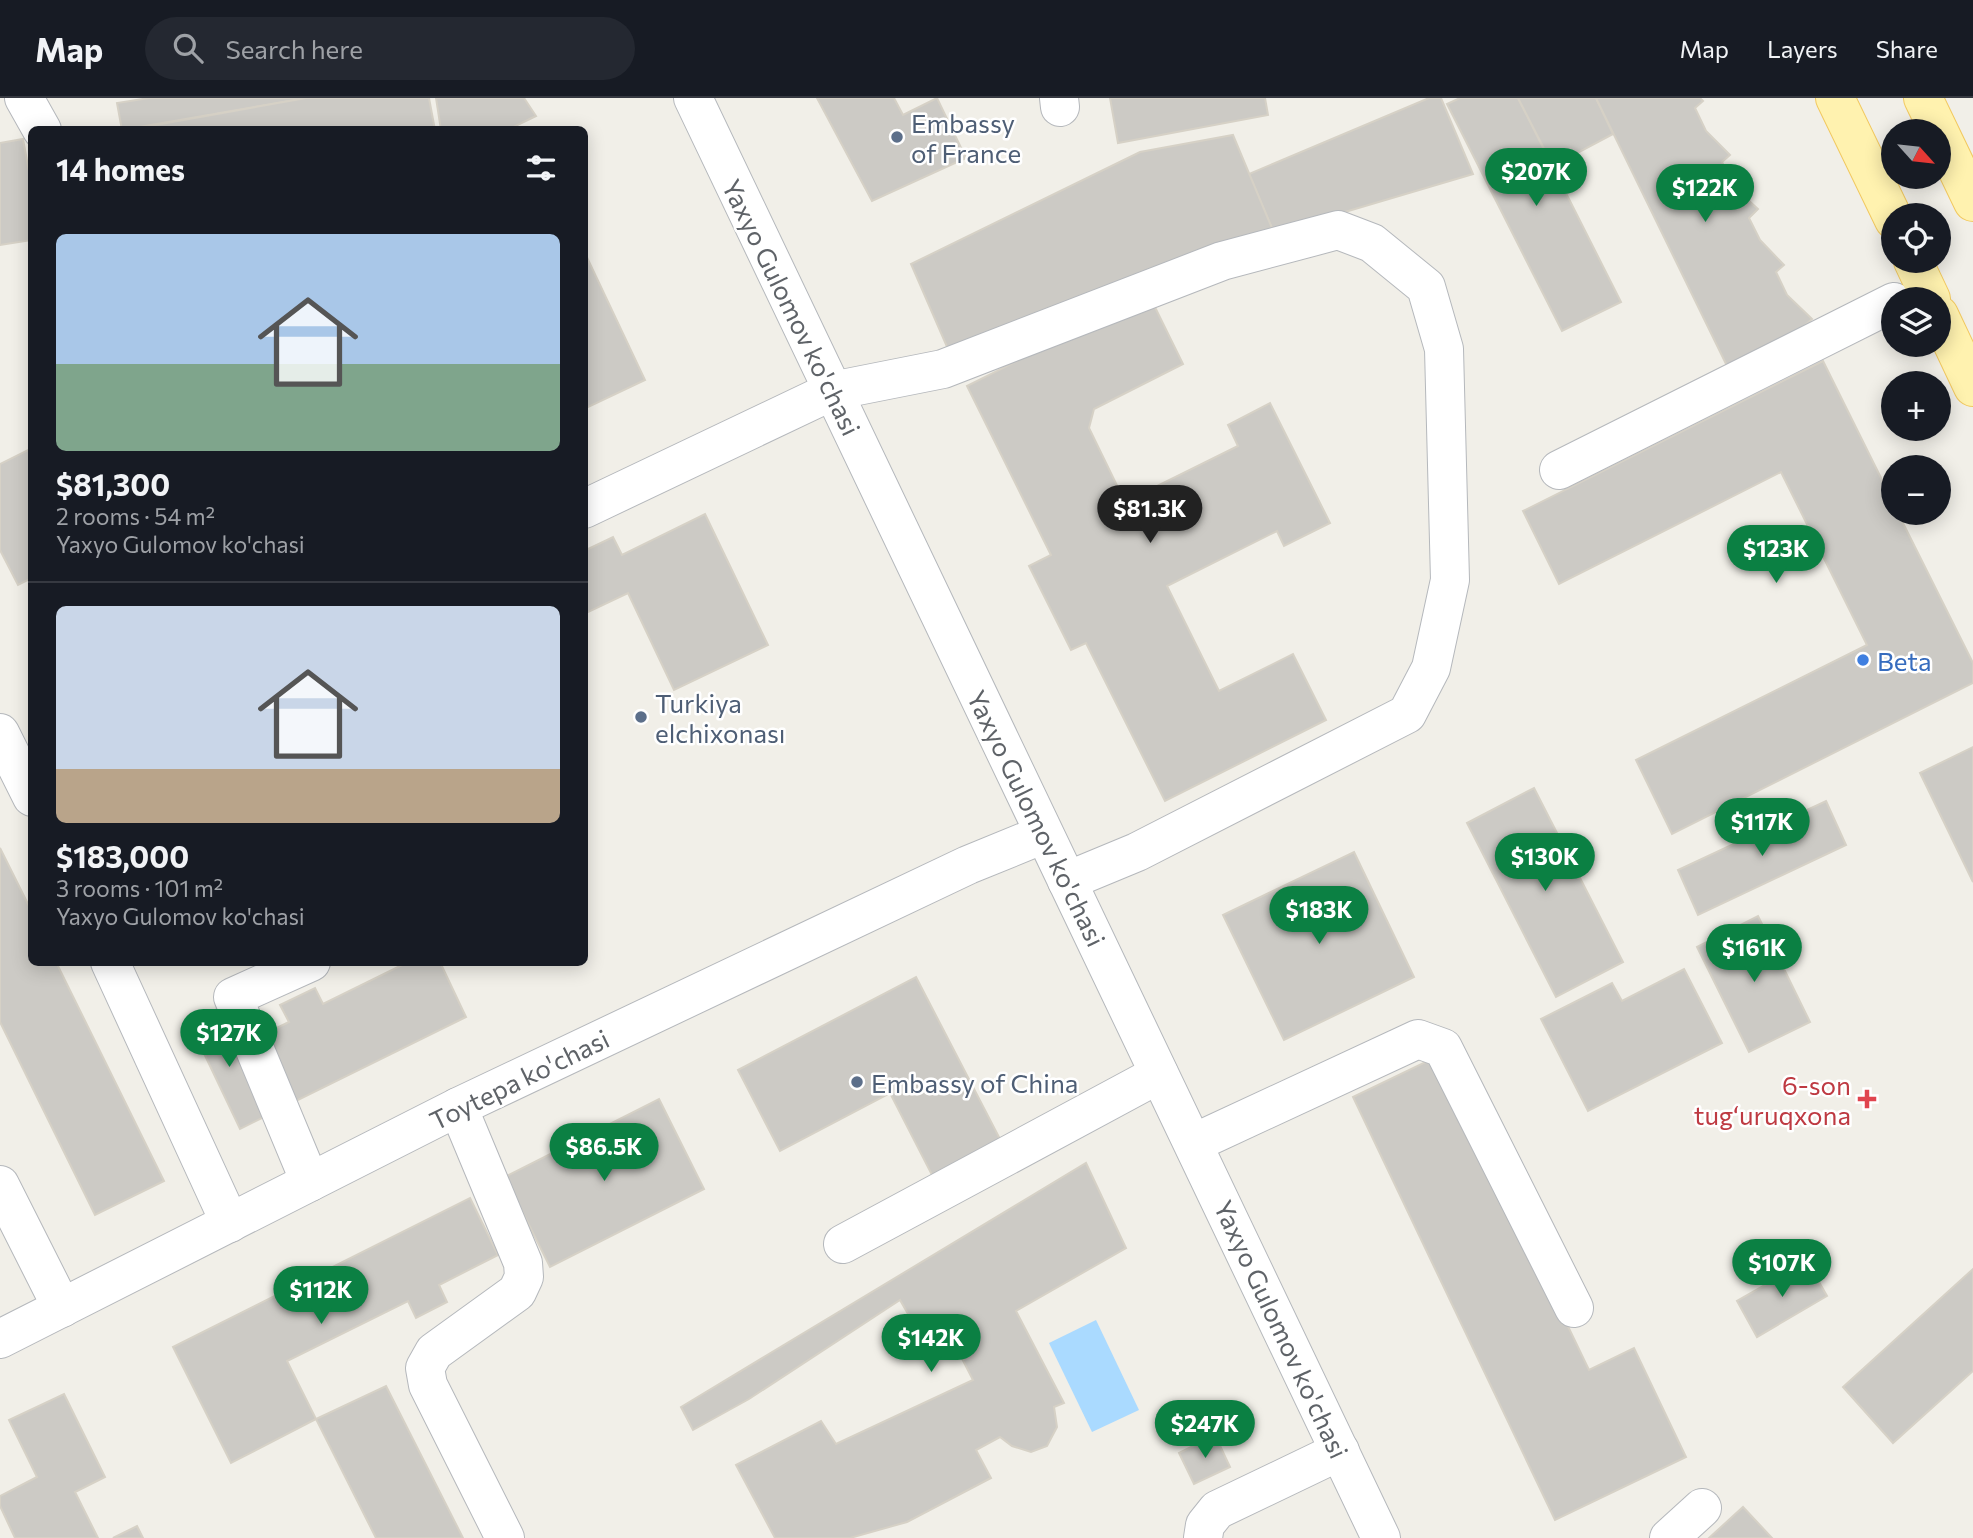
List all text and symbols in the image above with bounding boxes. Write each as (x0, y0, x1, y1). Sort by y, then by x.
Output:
search box (145, 17, 635, 80)
text: Map (35, 28, 103, 69)
icon: search (169, 29, 207, 67)
text: Search here (225, 33, 363, 64)
text: Map (1680, 34, 1729, 63)
text: Layers (1767, 34, 1838, 63)
text: Share (1876, 34, 1938, 63)
place label: Embassy of France (911, 107, 1021, 168)
north arrow (1881, 119, 1951, 189)
map controls (1881, 119, 1951, 525)
marker: Embassy of France (889, 129, 905, 145)
pin: $207K (1487, 148, 1585, 208)
icon: filters (522, 149, 560, 187)
text: 14 homes (56, 150, 185, 187)
text: $207K (1501, 157, 1571, 185)
pin: $122K (1656, 164, 1754, 224)
text: $122K (1672, 173, 1738, 201)
street label: Yaxyo Gulomov ko'chasi (716, 174, 868, 440)
button: locate (1881, 203, 1951, 273)
icon: home (245, 279, 371, 405)
button: layers (1881, 287, 1951, 357)
button: + (1881, 371, 1951, 441)
button: − (1881, 455, 1951, 525)
text: $81,300 (56, 465, 170, 502)
pin: $81.3K (1093, 486, 1207, 545)
text: $81.3K (1113, 494, 1187, 522)
text: 2 rooms · 54 m² (56, 502, 215, 530)
pin: $123K (1727, 526, 1825, 585)
text: Yaxyo Gulomov ko'chasi (56, 530, 305, 558)
text: $123K (1743, 534, 1809, 562)
place label: Beta (1877, 645, 1932, 676)
icon: home (245, 651, 371, 777)
marker: Beta (1855, 652, 1871, 668)
street label: Yaxyo Gulomov ko'chasi (961, 685, 1113, 951)
place label: Turkiya elchixonası (655, 687, 786, 748)
marker: Turkiya elchixonası (633, 709, 649, 725)
pin: $117K (1713, 798, 1811, 858)
text: $117K (1731, 807, 1793, 835)
pin: $130K (1496, 834, 1594, 893)
text: $183,000 (56, 837, 189, 874)
text: $130K (1511, 842, 1579, 870)
text: 3 rooms · 101 m² (56, 874, 223, 902)
pin: $183K (1270, 886, 1368, 946)
text: $183K (1285, 895, 1353, 923)
text: Yaxyo Gulomov ko'chasi (56, 902, 305, 930)
pin: $161K (1705, 924, 1803, 984)
text: $161K (1722, 933, 1786, 961)
pin: $127K (180, 1010, 278, 1069)
text: $127K (196, 1018, 262, 1046)
street label: Toytepa ko'chasi (424, 1022, 614, 1136)
place label: Embassy of China (871, 1067, 1078, 1098)
place label: 6-son tug‘uruqxona (1694, 1069, 1851, 1130)
marker: Embassy of China (849, 1074, 865, 1090)
marker: 6-son tug‘uruqxona (1857, 1089, 1877, 1109)
pin: $86.5K (547, 1124, 661, 1183)
text: $86.5K (566, 1132, 642, 1160)
street label: Yaxyo Gulomov ko'chasi (1209, 1195, 1355, 1463)
pin: $107K (1733, 1240, 1831, 1299)
text: $107K (1748, 1248, 1816, 1276)
pin: $112K (272, 1266, 370, 1326)
text: $112K (289, 1275, 353, 1303)
pin: $142K (882, 1314, 980, 1374)
text: $142K (898, 1323, 964, 1351)
pin: $247K (1156, 1400, 1254, 1460)
text: $247K (1171, 1409, 1239, 1437)

